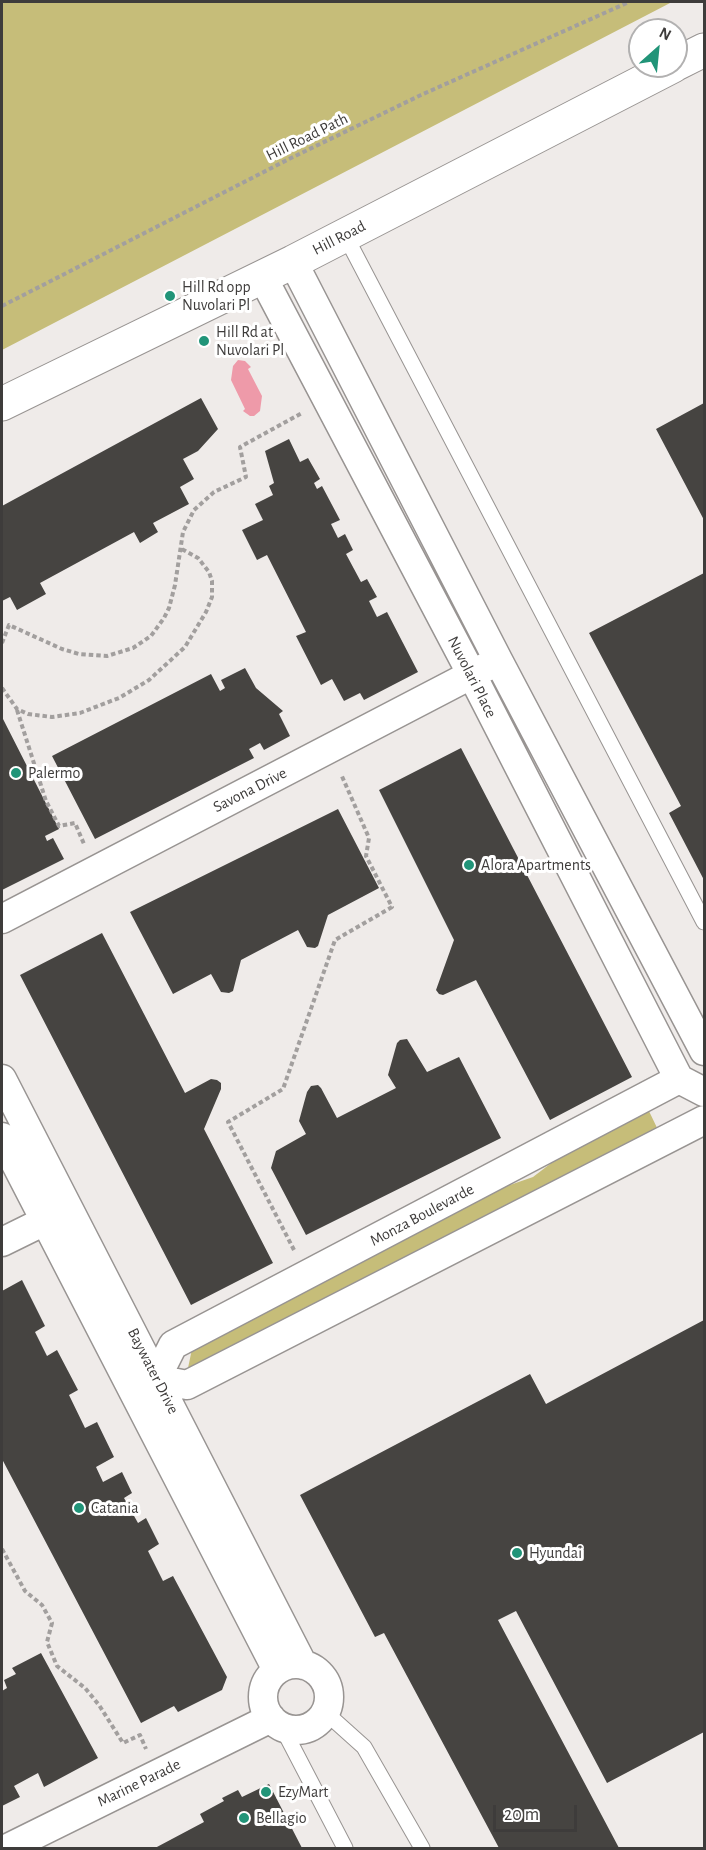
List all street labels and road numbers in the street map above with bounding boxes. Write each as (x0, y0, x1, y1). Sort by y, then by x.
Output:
street label: Hill Road Path (263, 109, 351, 165)
street label: Hill Road (309, 216, 369, 260)
street label: Nuvolari Place (443, 633, 501, 721)
street label: Savona Drive (210, 763, 290, 817)
street label: Monza Boulevarde (367, 1179, 477, 1251)
street label: Baywater Drive (123, 1325, 183, 1417)
street label: Marine Parade (94, 1755, 184, 1811)

